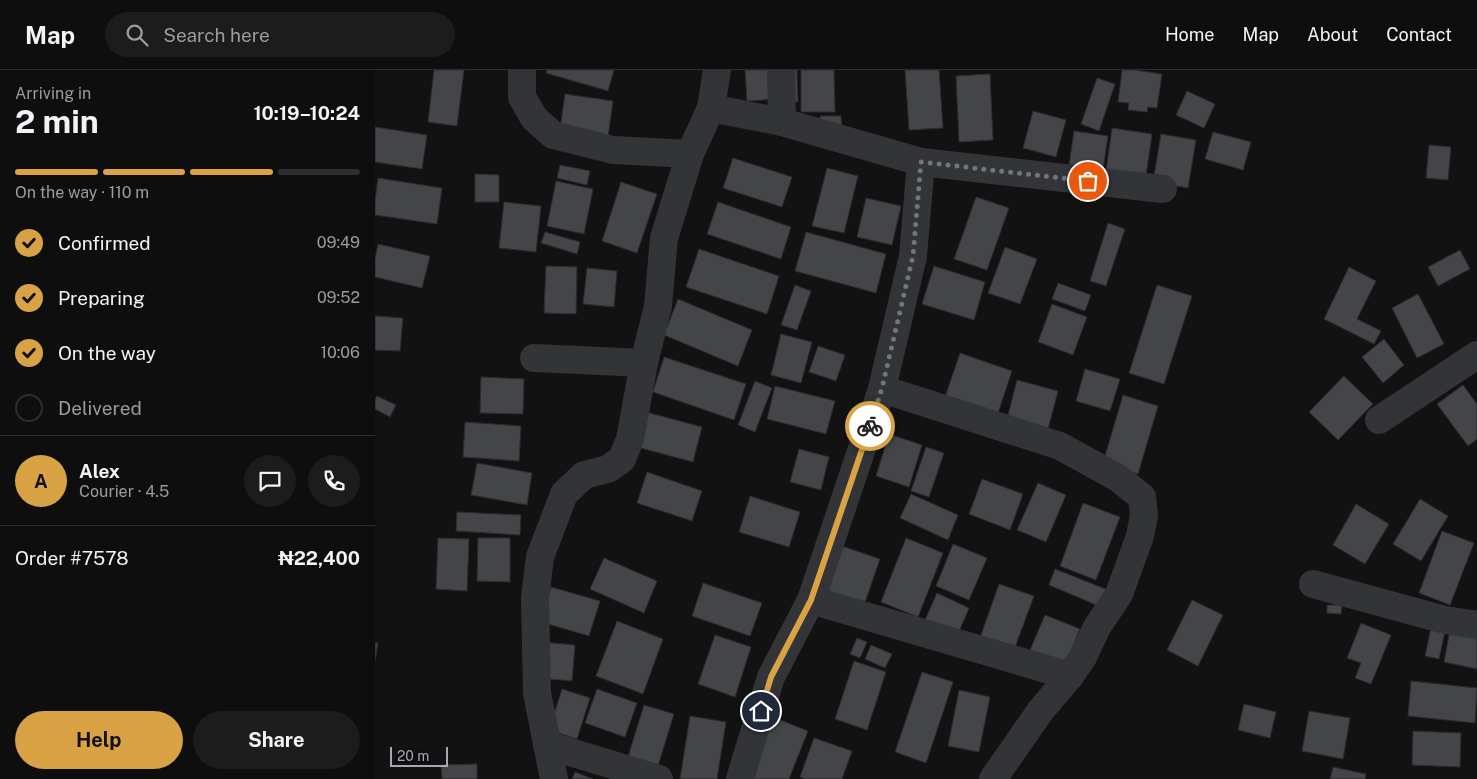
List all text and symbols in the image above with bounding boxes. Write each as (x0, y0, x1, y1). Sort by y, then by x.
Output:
search box (105, 12, 455, 57)
text: Map (25, 21, 75, 49)
icon: search (123, 21, 151, 49)
text: Search here (163, 24, 270, 46)
text: Home (1165, 24, 1215, 45)
text: Map (1243, 24, 1279, 45)
text: About (1307, 24, 1358, 45)
text: Contact (1386, 24, 1452, 45)
text: Arriving in (15, 84, 91, 103)
text: 10:19–10:24 (253, 102, 360, 124)
text: 2 min (15, 103, 99, 140)
pin (1067, 160, 1109, 202)
icon: bag (1074, 167, 1102, 195)
text: On the way · 110 m (15, 183, 149, 202)
icon: check (15, 229, 43, 257)
text: Confirmed (58, 232, 151, 254)
text: 09:49 (317, 233, 360, 252)
icon: check (15, 284, 43, 312)
text: Preparing (58, 287, 145, 309)
text: 09:52 (317, 288, 360, 307)
icon: check (15, 339, 43, 367)
text: On the way (58, 342, 156, 364)
text: 10:06 (320, 343, 360, 362)
text: Delivered (58, 397, 142, 419)
courier (845, 401, 895, 451)
icon: bike (856, 412, 884, 440)
button: chat (244, 455, 296, 507)
button: phone (308, 455, 360, 507)
text: Alex (79, 460, 120, 482)
text: A (34, 470, 48, 492)
text: Courier · 4.5 (79, 482, 169, 501)
text: Order #7578 (15, 547, 129, 569)
text: ₦22,400 (278, 547, 360, 569)
pin (740, 690, 782, 732)
icon: home (747, 697, 775, 725)
button: Help (15, 711, 183, 769)
button: Share (193, 711, 360, 769)
scale bar (390, 744, 447, 767)
text: 20 m (397, 748, 429, 764)

